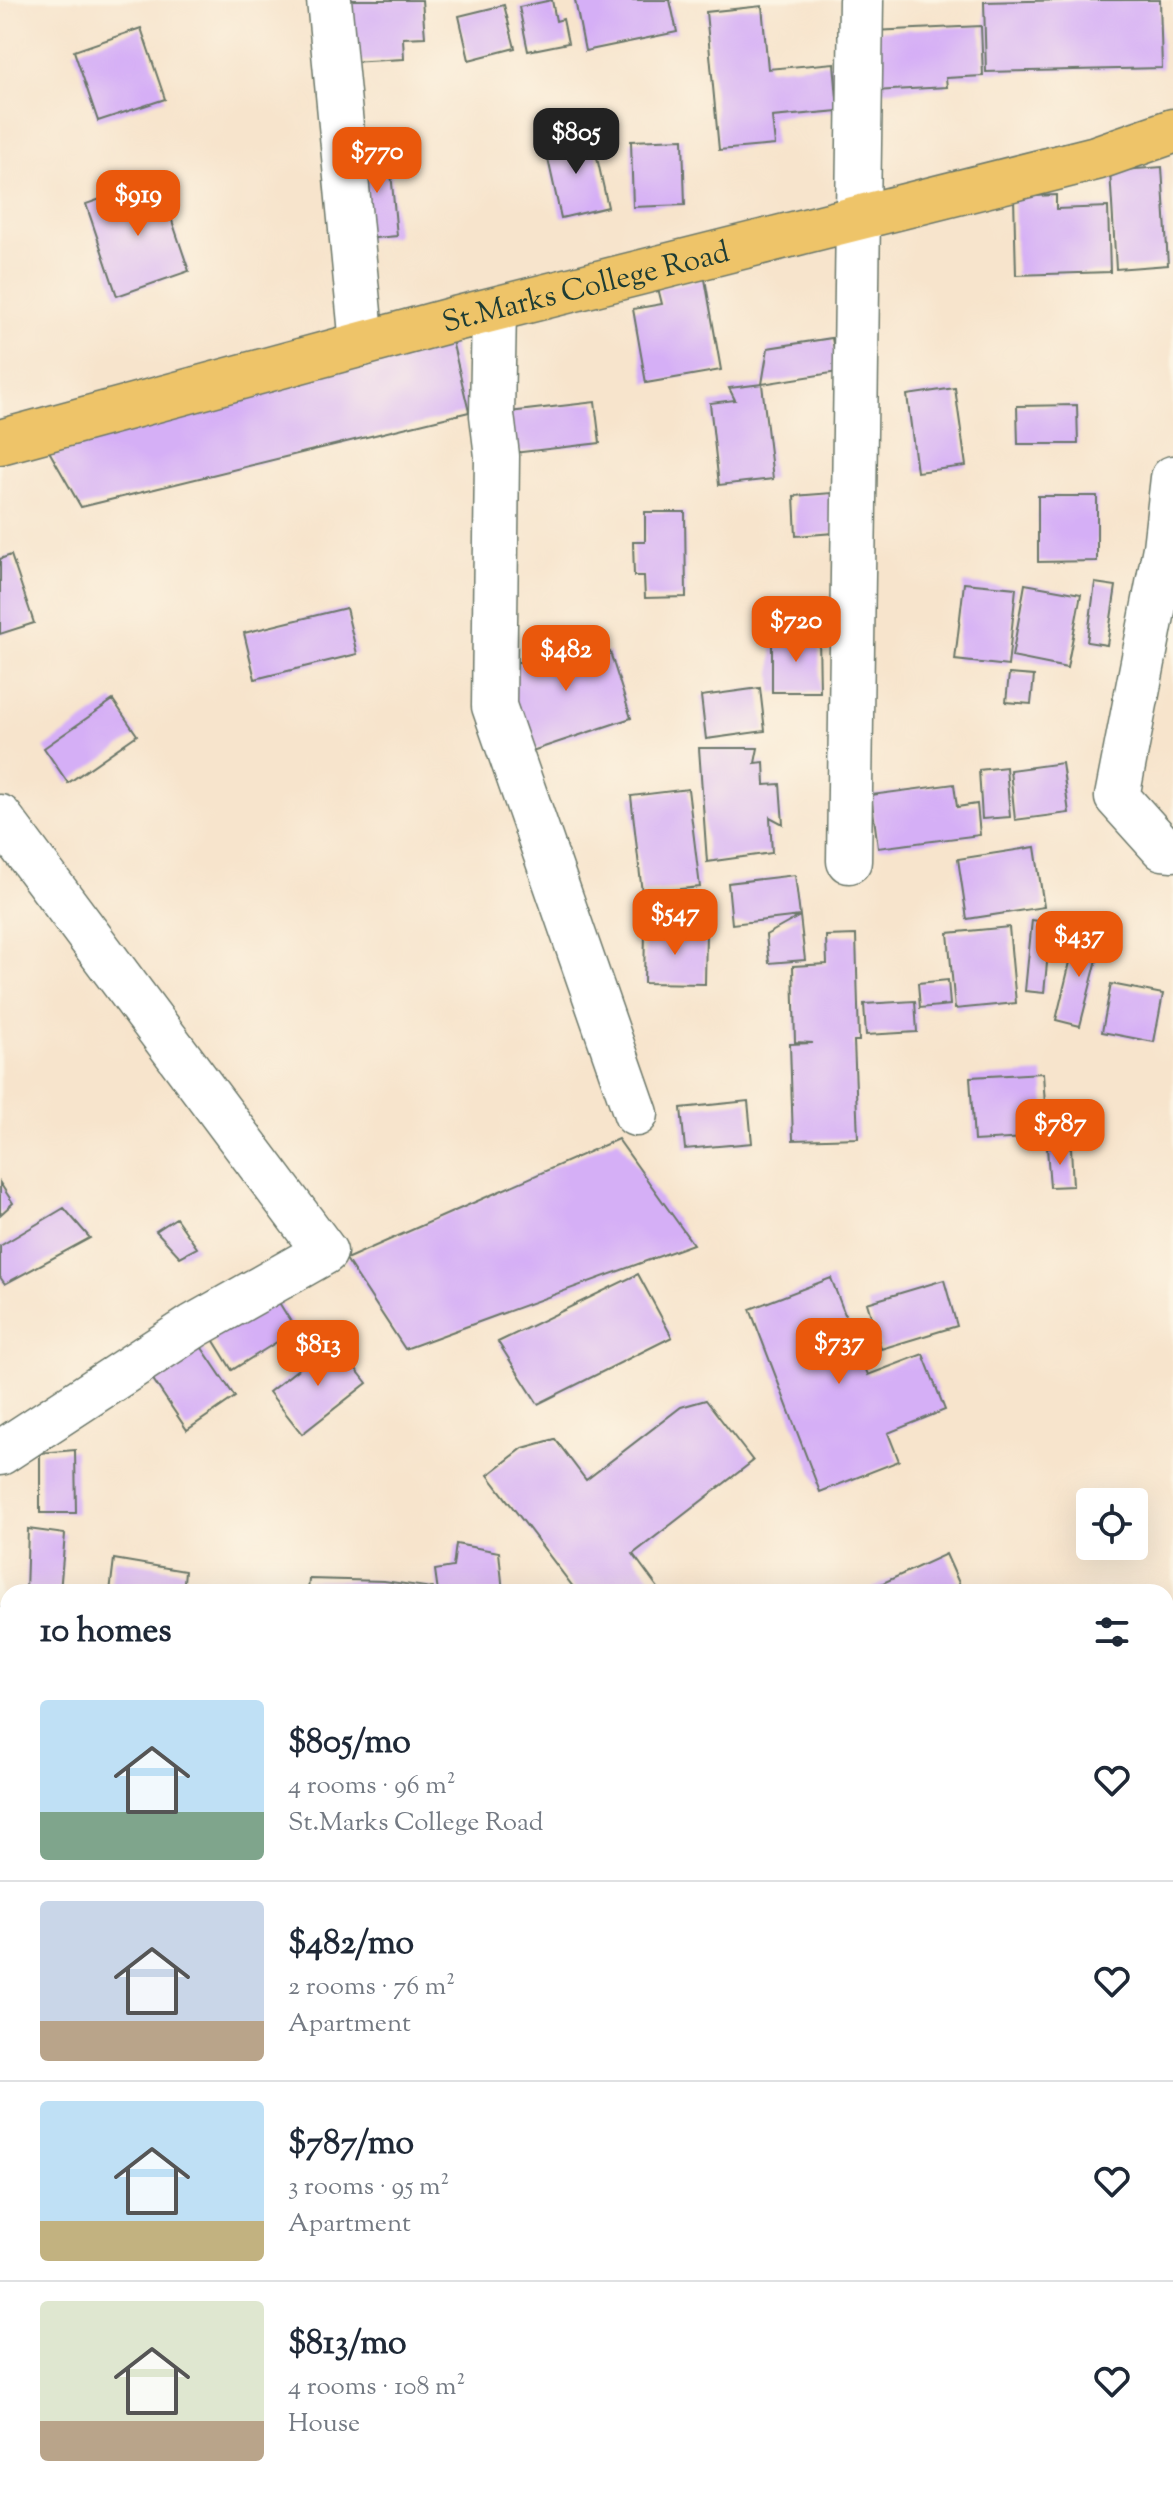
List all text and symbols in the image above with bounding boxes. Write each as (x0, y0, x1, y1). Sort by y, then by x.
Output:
pin: $805 (529, 108, 623, 176)
text: $805 (551, 115, 601, 152)
pin: $770 (330, 127, 424, 195)
text: $770 (350, 134, 404, 171)
pin: $919 (91, 170, 185, 238)
text: $919 (114, 177, 162, 214)
street label: St.Marks College Road (438, 232, 734, 345)
pin: $720 (749, 596, 843, 664)
text: $720 (770, 603, 822, 640)
pin: $482 (519, 625, 613, 693)
text: $482 (540, 632, 592, 669)
pin: $547 (628, 889, 722, 957)
text: $547 (651, 896, 699, 933)
pin: $437 (1032, 911, 1126, 979)
text: $437 (1054, 918, 1104, 955)
pin: $787 (1013, 1099, 1107, 1167)
text: $787 (1034, 1106, 1086, 1143)
pin: $737 (792, 1318, 886, 1386)
pin: $813 (271, 1320, 365, 1388)
text: $737 (814, 1325, 864, 1362)
text: $813 (295, 1327, 341, 1364)
map controls (1076, 1488, 1148, 1560)
button: locate (1076, 1488, 1148, 1560)
text: 10 homes (40, 1608, 172, 1657)
icon: filters (1090, 1610, 1134, 1654)
text: $805/mo (288, 1719, 411, 1768)
icon: home (104, 1732, 200, 1828)
icon: heart (1090, 1758, 1134, 1802)
text: 4 rooms · 96 m² (288, 1768, 456, 1805)
text: St.Marks College Road (288, 1805, 543, 1842)
text: $482/mo (288, 1920, 414, 1969)
icon: home (104, 1933, 200, 2029)
icon: heart (1090, 1959, 1134, 2003)
text: 2 rooms · 76 m² (288, 1969, 455, 2006)
text: Apartment (288, 2006, 411, 2043)
text: $787/mo (288, 2120, 414, 2169)
icon: home (104, 2133, 200, 2229)
icon: heart (1090, 2159, 1134, 2203)
text: 3 rooms · 95 m² (288, 2169, 449, 2206)
text: Apartment (288, 2206, 411, 2243)
text: $813/mo (288, 2320, 407, 2369)
icon: home (104, 2333, 200, 2429)
icon: heart (1090, 2359, 1134, 2403)
text: 4 rooms · 108 m² (288, 2369, 465, 2406)
text: House (288, 2406, 360, 2443)

